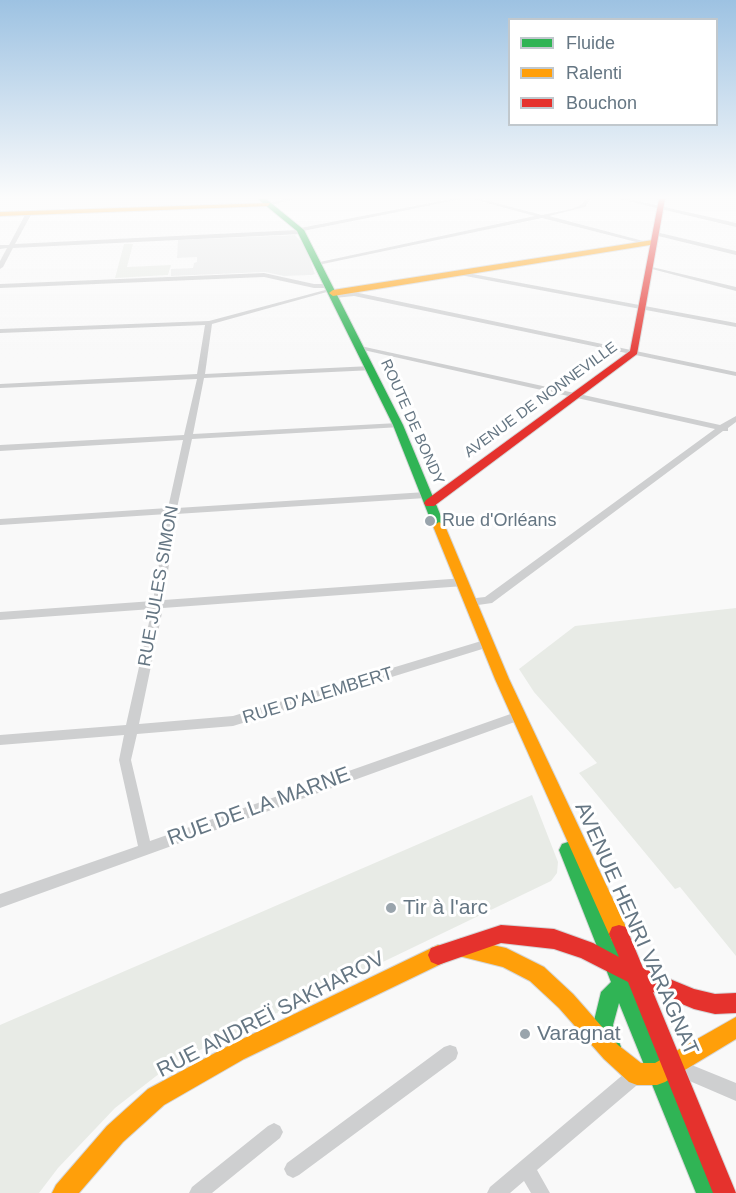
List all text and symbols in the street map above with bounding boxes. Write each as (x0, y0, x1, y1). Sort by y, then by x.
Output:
legend (508, 18, 718, 126)
text: Fluide (566, 33, 615, 53)
text: Ralenti (566, 63, 622, 83)
text: Bouchon (566, 93, 637, 113)
street label: AVENUE DE NONNEVILLE (461, 338, 621, 462)
street label: ROUTE DE BONDY (376, 357, 448, 487)
street label: RUE JULES SIMON (134, 504, 184, 668)
place label: Rue d'Orléans (442, 510, 556, 532)
marker: Rue d'Orléans (423, 514, 437, 528)
street label: RUE D'ALEMBERT (240, 663, 396, 729)
street label: RUE DE LA MARNE (164, 762, 354, 852)
street label: AVENUE HENRI VARAGNAT (569, 799, 703, 1059)
place label: Tir à l'arc (403, 895, 488, 921)
marker: Tir à l'arc (384, 901, 398, 915)
street label: RUE ANDREÏ SAKHAROV (153, 947, 389, 1083)
place label: Varagnat (537, 1021, 621, 1047)
marker: Varagnat (518, 1027, 532, 1041)

